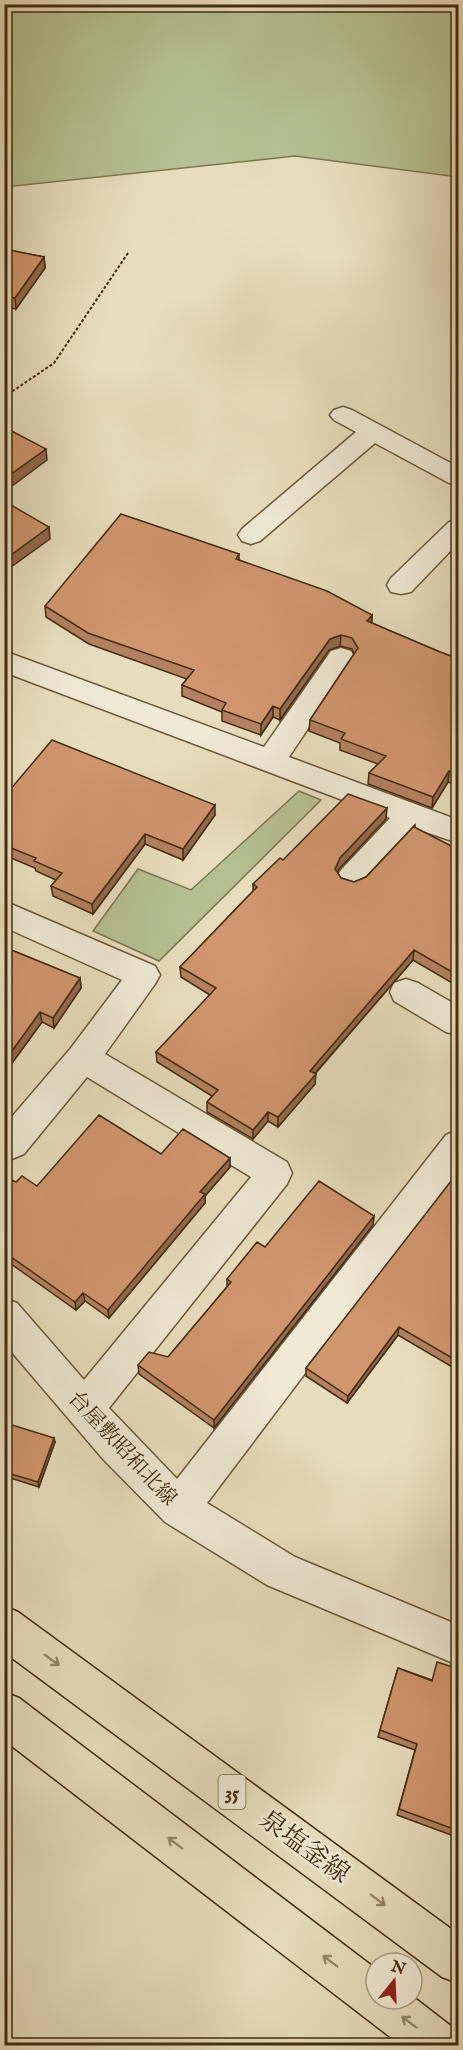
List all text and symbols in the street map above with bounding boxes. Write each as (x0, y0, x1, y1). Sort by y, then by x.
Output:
street label: 台屋敷昭和北線 (62, 1386, 182, 1512)
one-way arrow (43, 1654, 59, 1666)
road number: 35 (218, 1775, 246, 1809)
street label: 泉塩釜線 (252, 1803, 356, 1891)
one-way arrow (167, 1837, 183, 1849)
one-way arrow (370, 1893, 386, 1906)
north arrow (364, 1951, 424, 2011)
one-way arrow (322, 1955, 338, 1968)
text: N (387, 1957, 408, 1980)
one-way arrow (402, 2016, 418, 2029)

